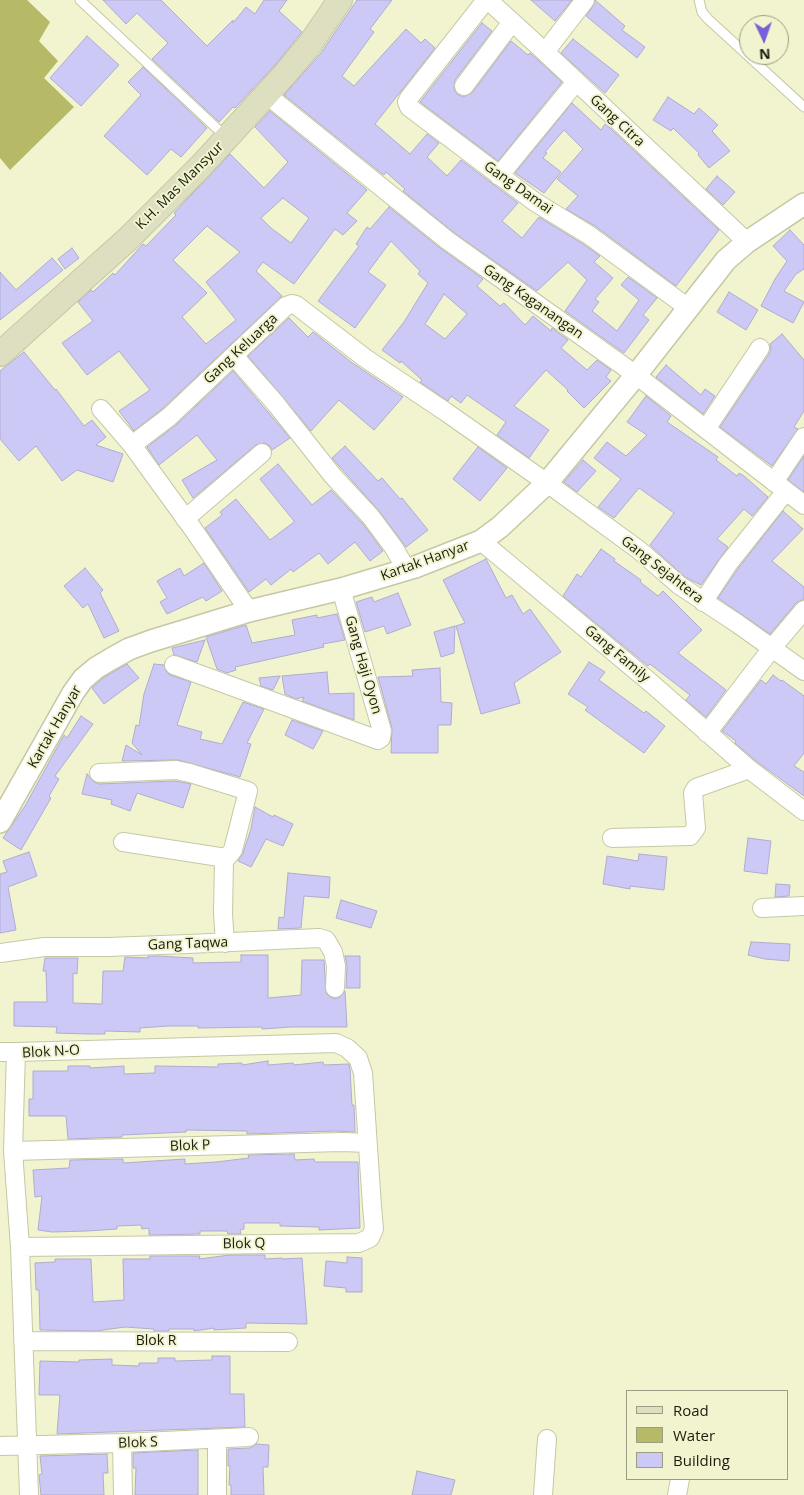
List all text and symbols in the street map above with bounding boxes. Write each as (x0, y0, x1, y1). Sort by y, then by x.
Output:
north arrow (739, 15, 789, 65)
text: N (759, 45, 771, 64)
street label: Gang Citra (586, 91, 648, 151)
street label: K.H. Mas Mansyur (133, 139, 227, 233)
street label: Gang Damai (480, 158, 556, 218)
street label: Gang Kaganangan (480, 261, 586, 343)
street label: Gang Keluarga (200, 310, 282, 388)
street label: Gang Sejahtera (618, 533, 706, 607)
street label: Kartak Hanyar (378, 537, 472, 585)
street label: Gang Haji Oyon (341, 614, 385, 716)
street label: Gang Family (581, 622, 653, 686)
street label: Kartak Hanyar (24, 683, 86, 771)
street label: Gang Taqwa (147, 934, 229, 954)
street label: Blok N-O (22, 1042, 80, 1062)
street label: Blok P (170, 1137, 210, 1155)
street label: Blok Q (222, 1235, 266, 1253)
street label: Blok R (136, 1333, 176, 1349)
legend (626, 1390, 789, 1480)
text: Road (673, 1400, 709, 1420)
text: Water (673, 1425, 715, 1445)
street label: Blok S (118, 1434, 158, 1452)
text: Building (673, 1450, 730, 1470)

